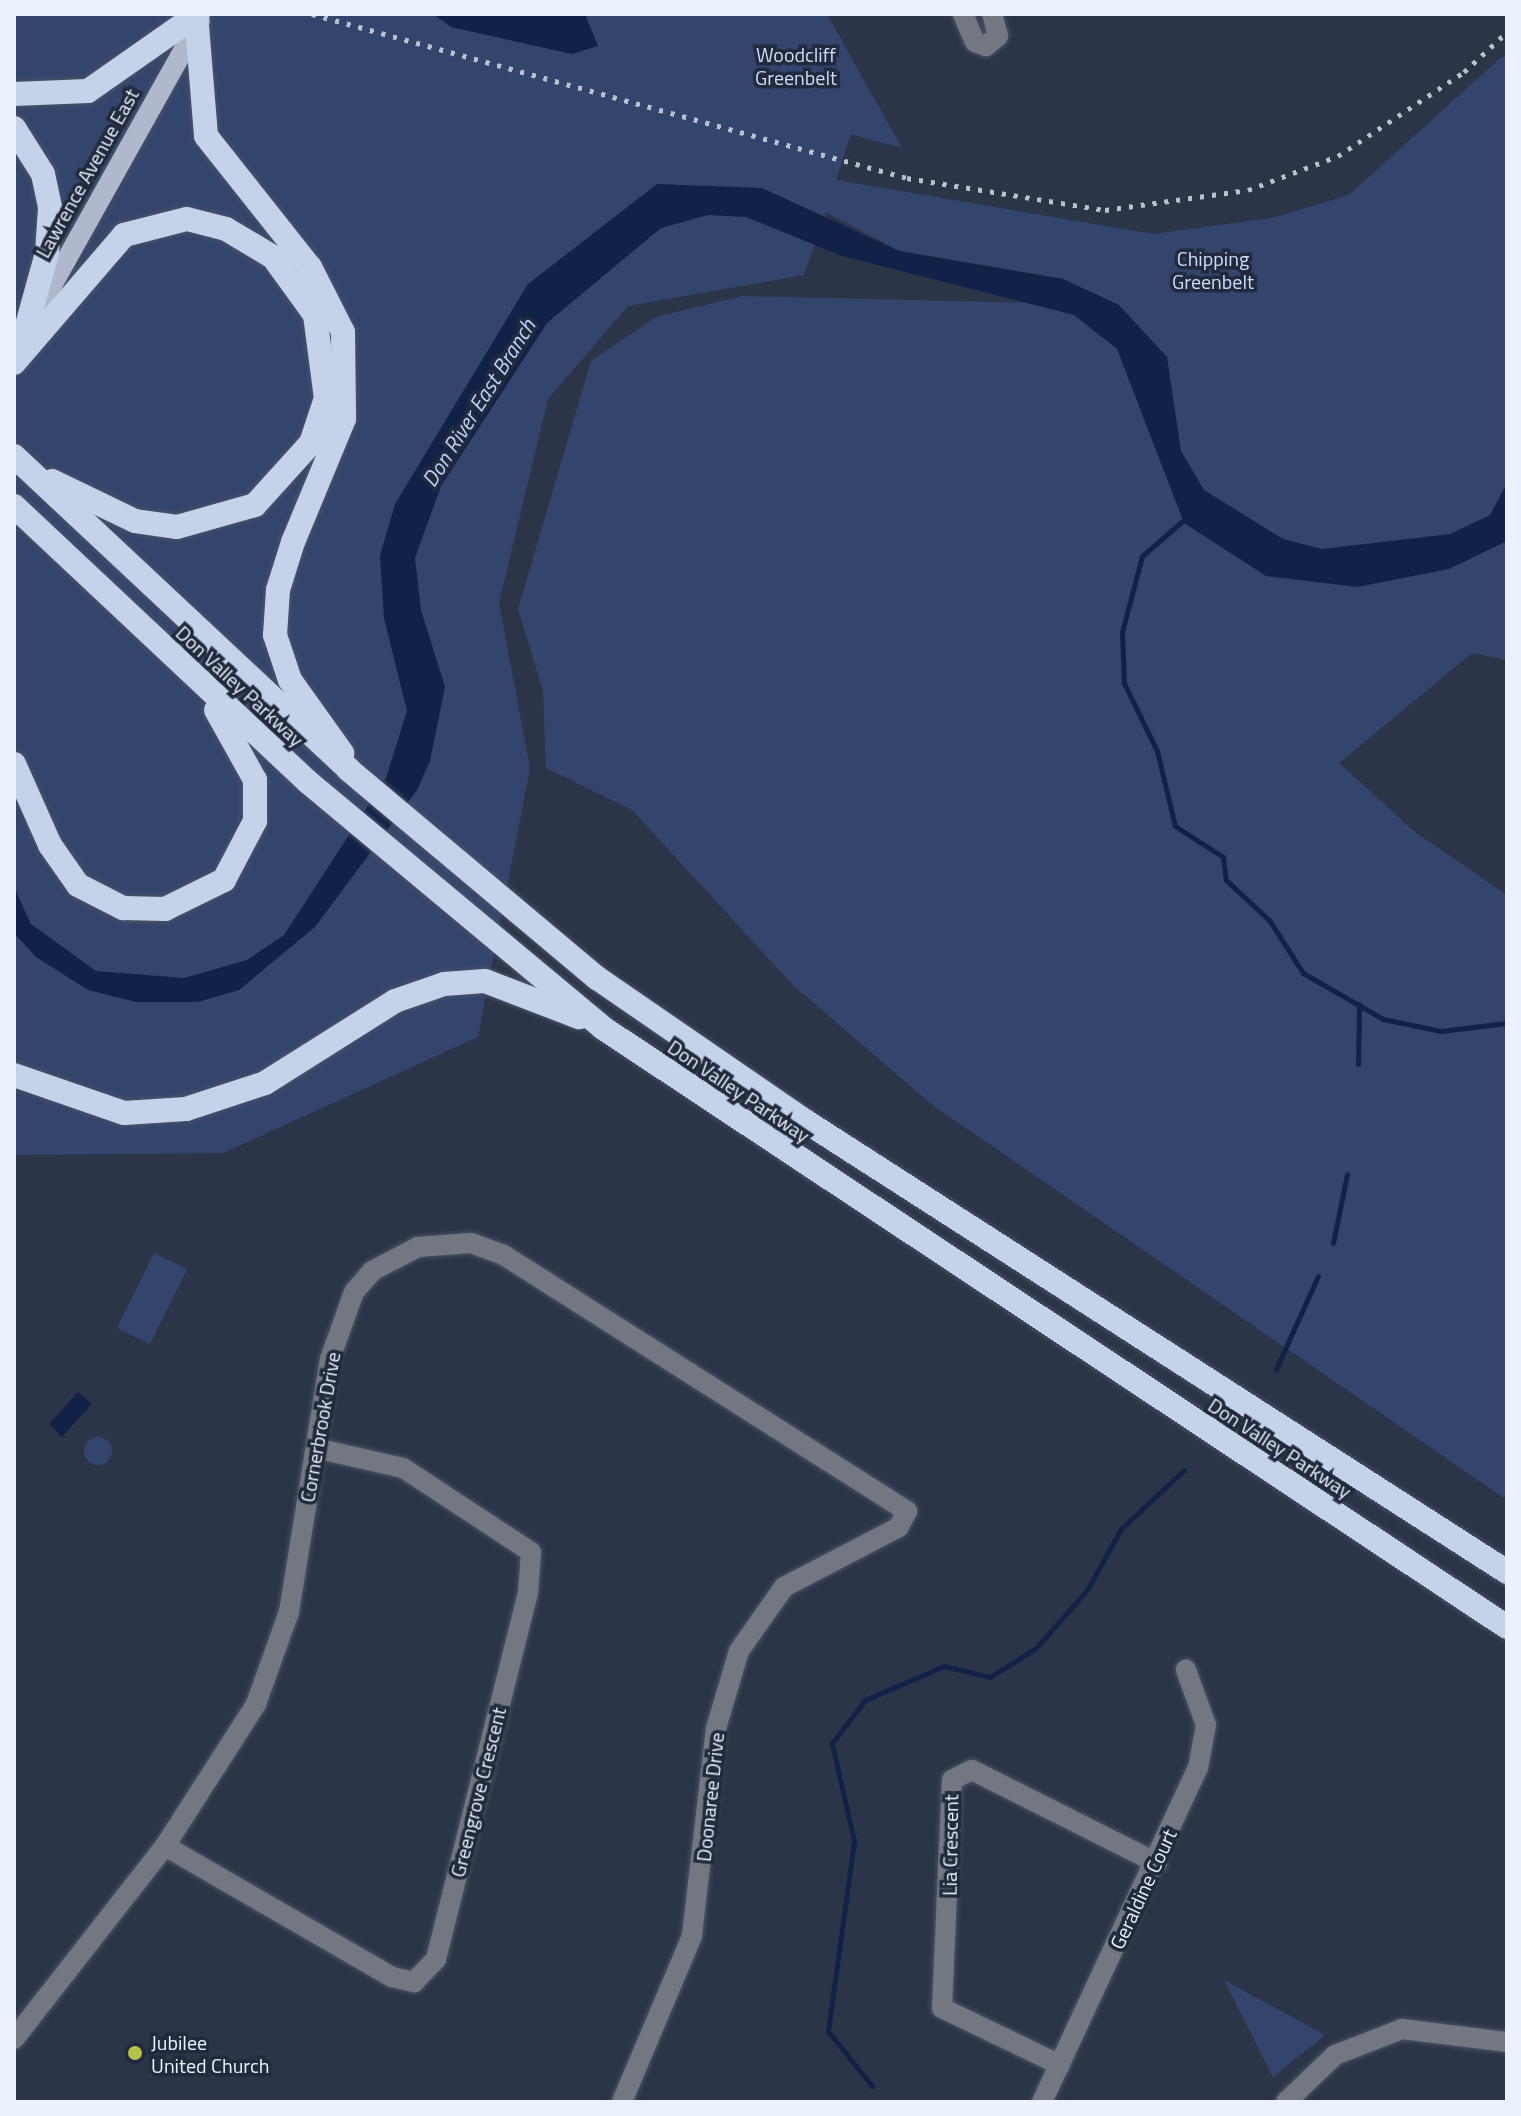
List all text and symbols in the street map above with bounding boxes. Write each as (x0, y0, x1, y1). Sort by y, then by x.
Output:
park label: Woodcliff Greenbelt (755, 42, 837, 89)
street label: Lawrence Avenue East (30, 84, 144, 262)
park label: Chipping Greenbelt (1172, 246, 1254, 293)
water label: Don River East Branch (417, 314, 541, 492)
street label: Don Valley Parkway (171, 621, 309, 751)
street label: Don Valley Parkway (664, 1035, 814, 1147)
street label: Cornerbrook Drive (295, 1350, 345, 1504)
street label: Don Valley Parkway (1204, 1393, 1356, 1503)
street label: Greengrove Crescent (445, 1704, 511, 1880)
street label: Doonaree Drive (691, 1731, 729, 1863)
street label: Lia Crescent (937, 1794, 963, 1896)
street label: Geraldine Court (1105, 1825, 1181, 1953)
place label: Jubilee United Church (151, 2030, 270, 2077)
marker: Jubilee United Church (126, 2044, 144, 2062)

